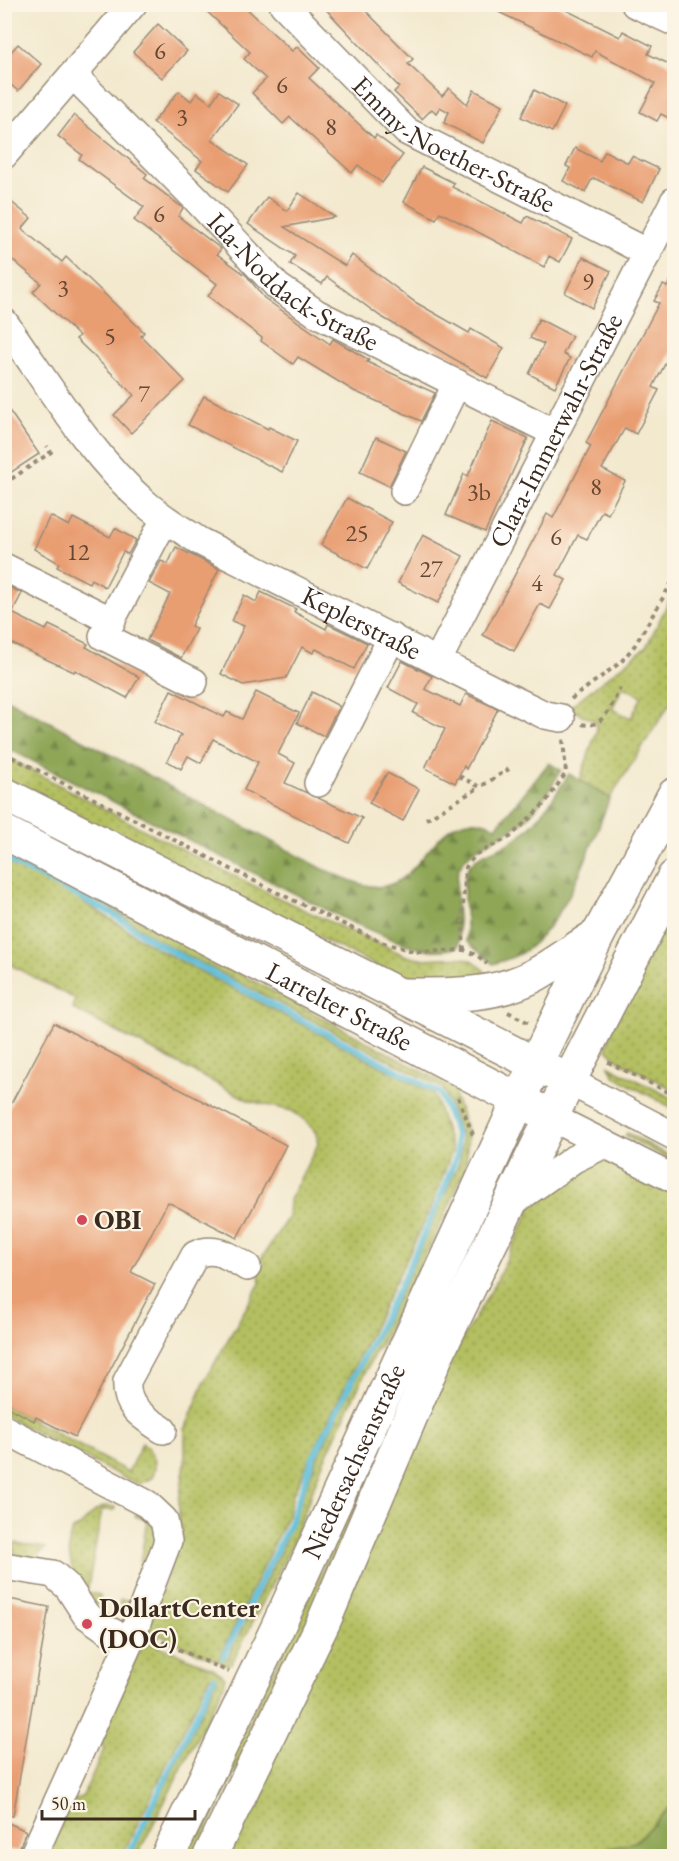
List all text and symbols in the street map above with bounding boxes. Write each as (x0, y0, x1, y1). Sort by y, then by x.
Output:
house number: 6 (154, 35, 166, 66)
street label: Emmy-Noether-Straße (345, 68, 561, 220)
house number: 6 (276, 69, 288, 100)
house number: 3 (176, 101, 188, 132)
house number: 8 (325, 111, 337, 142)
house number: 6 (153, 198, 165, 229)
street label: Ida-Noddack-Straße (200, 205, 385, 359)
house number: 9 (582, 266, 594, 297)
house number: 3 (57, 272, 69, 303)
street label: Clara-Immerwahr-Straße (481, 307, 630, 553)
house number: 5 (104, 320, 116, 351)
house number: 7 (138, 378, 150, 409)
house number: 8 (590, 471, 602, 502)
house number: 3b (467, 476, 491, 507)
house number: 25 (345, 517, 369, 548)
house number: 6 (550, 521, 562, 552)
house number: 12 (66, 536, 90, 567)
house number: 27 (419, 553, 443, 584)
house number: 4 (531, 567, 543, 598)
street label: Keplerstraße (296, 578, 427, 667)
street label: Larrelter Straße (260, 954, 419, 1059)
place label: OBI (94, 1202, 141, 1237)
marker: OBI (75, 1213, 89, 1227)
street label: Niedersachsenstraße (293, 1358, 413, 1564)
place label: DollartCenter (DOC) (99, 1590, 260, 1656)
marker: DollartCenter (DOC) (80, 1617, 94, 1631)
scale bar (42, 1783, 195, 1821)
text: 50 m (51, 1792, 86, 1815)

